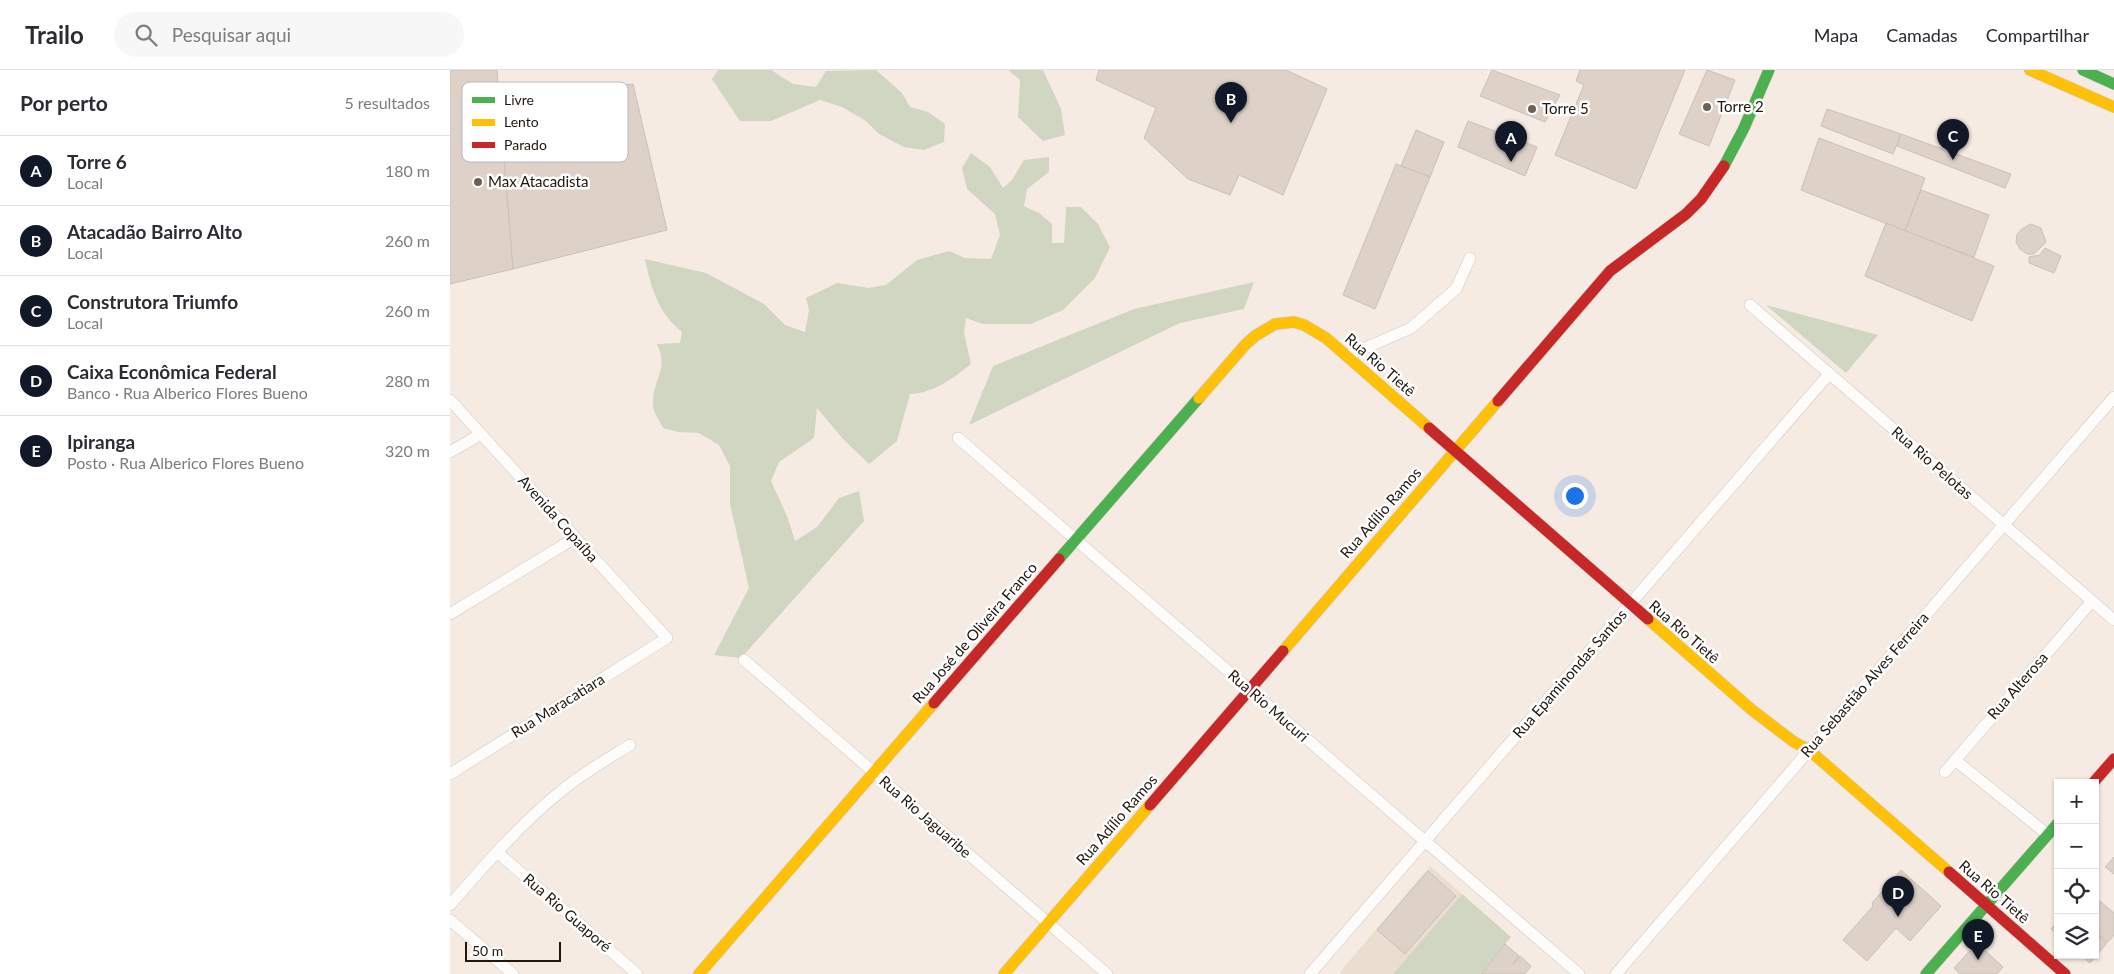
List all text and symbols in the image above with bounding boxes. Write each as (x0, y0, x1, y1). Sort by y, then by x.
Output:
search box (114, 12, 464, 57)
text: Trailo (25, 20, 84, 49)
icon: search (132, 21, 160, 49)
text: Pesquisar aqui (172, 23, 291, 46)
text: Mapa (1814, 24, 1858, 46)
text: Camadas (1886, 24, 1958, 46)
text: Compartilhar (1986, 24, 2089, 46)
legend (462, 82, 628, 162)
pin: B (1215, 82, 1247, 123)
text: Por perto (20, 90, 108, 115)
text: Livre (504, 91, 534, 108)
text: 5 resultados (344, 93, 430, 112)
place label: Torre 2 (1717, 97, 1764, 115)
place label: Torre 5 (1542, 99, 1589, 117)
marker: Torre 2 (1701, 101, 1713, 113)
marker: Torre 5 (1526, 103, 1538, 115)
text: Lento (504, 113, 539, 130)
pin: C (1937, 119, 1969, 160)
pin: A (1495, 121, 1527, 162)
text: Parado (504, 136, 547, 153)
text: Torre 6 (67, 150, 127, 173)
text: A (30, 161, 42, 180)
text: 180 m (385, 161, 430, 180)
place label: Max Atacadista (488, 172, 588, 190)
text: Local (67, 173, 103, 192)
marker: Max Atacadista (472, 176, 484, 188)
text: Atacadão Bairro Alto (67, 220, 243, 243)
text: B (31, 231, 41, 250)
text: 260 m (385, 231, 430, 250)
text: Local (67, 243, 103, 262)
text: Construtora Triumfo (67, 290, 238, 313)
text: C (31, 301, 41, 320)
text: 260 m (385, 301, 430, 320)
text: Local (67, 313, 103, 332)
street label: Rua Rio Tietê (1342, 329, 1419, 400)
text: Caixa Econômica Federal (67, 360, 277, 383)
text: D (30, 371, 42, 390)
text: 280 m (385, 371, 430, 390)
text: Banco · Rua Alberico Flores Bueno (67, 383, 308, 402)
street label: Rua Rio Pelotas (1888, 422, 1977, 502)
text: Ipiranga (67, 430, 135, 453)
text: E (31, 441, 41, 460)
text: 320 m (385, 441, 430, 460)
text: Posto · Rua Alberico Flores Bueno (67, 453, 304, 472)
street label: Rua Adílio Ramos (1336, 463, 1424, 561)
street label: Avenida Copaíba (515, 471, 602, 565)
your location (1562, 483, 1588, 509)
street label: Rua José de Oliveira Franco (908, 558, 1040, 706)
street label: Rua Rio Tietê (1646, 596, 1723, 667)
street label: Rua Epaminondas Santos (1508, 605, 1630, 741)
street label: Rua Sebastião Alves Ferreira (1797, 608, 1932, 760)
street label: Rua Alterosa (1983, 648, 2051, 722)
street label: Rua Rio Mucuri (1225, 665, 1313, 745)
street label: Rua Maracatiara (507, 669, 607, 741)
street label: Rua Adílio Ramos (1072, 770, 1160, 868)
street label: Rua Rio Jaguaribe (876, 771, 975, 861)
map controls (2054, 779, 2099, 959)
button: + (2054, 779, 2099, 824)
button: − (2054, 824, 2099, 869)
street label: Rua Rio Tietê (1956, 856, 2033, 927)
street label: Rua Rio Guaporé (520, 869, 615, 955)
button: locate (2054, 869, 2099, 914)
pin: D (1882, 876, 1914, 917)
button: layers (2054, 914, 2099, 959)
pin: E (1962, 919, 1994, 960)
scale bar (465, 939, 561, 962)
text: 50 m (472, 942, 503, 959)

